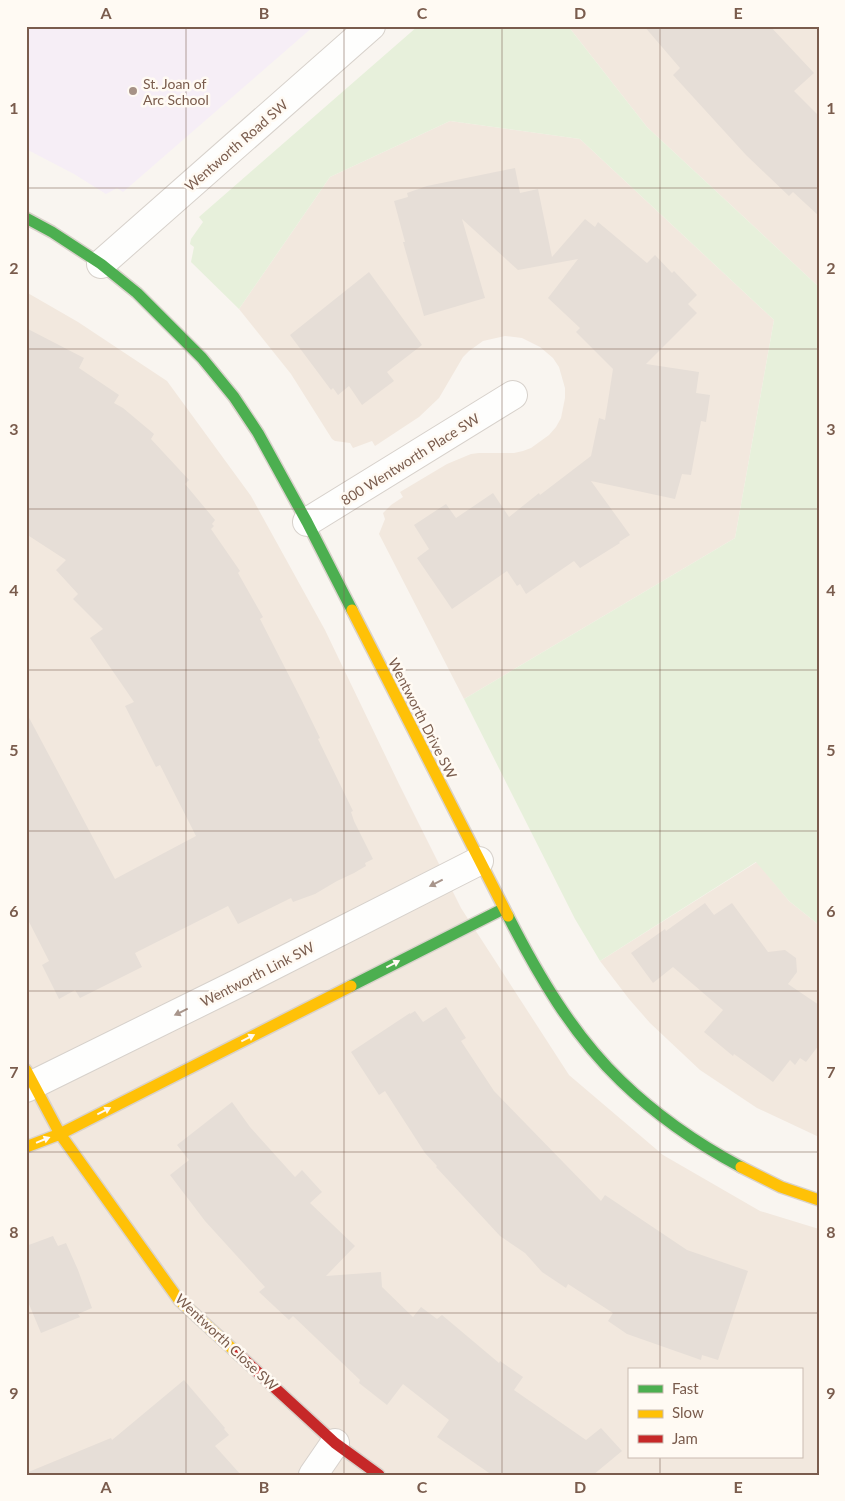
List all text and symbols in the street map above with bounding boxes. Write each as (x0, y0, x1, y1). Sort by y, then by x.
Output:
text: A (99, 3, 112, 22)
text: B (259, 3, 269, 22)
text: C (417, 3, 428, 22)
text: D (574, 3, 586, 22)
text: E (733, 3, 743, 22)
place label: St. Joan of Arc School (143, 75, 209, 108)
marker: St. Joan of Arc School (127, 85, 139, 97)
street label: Wentworth Road SW (181, 95, 291, 194)
text: 1 (9, 98, 19, 117)
text: 1 (826, 98, 836, 117)
text: 2 (9, 258, 19, 277)
text: 2 (826, 258, 836, 277)
street label: 800 Wentworth Place SW (338, 409, 483, 509)
text: 3 (9, 419, 19, 438)
text: 3 (826, 419, 836, 438)
text: 4 (9, 580, 19, 599)
text: 4 (826, 580, 836, 599)
street label: Wentworth Drive SW (385, 655, 461, 782)
text: 5 (9, 740, 19, 759)
text: 5 (826, 740, 836, 759)
one-way arrow (428, 879, 443, 887)
text: 6 (9, 901, 19, 920)
text: 6 (826, 901, 836, 920)
street label: Wentworth Link SW (197, 938, 317, 1010)
one-way arrow (386, 960, 400, 968)
one-way arrow (174, 1008, 188, 1016)
one-way arrow (241, 1034, 256, 1042)
text: 7 (9, 1062, 19, 1081)
text: 7 (826, 1062, 836, 1081)
one-way arrow (96, 1107, 111, 1115)
one-way arrow (36, 1136, 50, 1144)
text: 8 (9, 1222, 19, 1241)
text: 8 (826, 1222, 836, 1241)
street label: Wentworth Close SW (172, 1290, 282, 1394)
legend (628, 1368, 802, 1458)
text: Fast (672, 1379, 699, 1397)
text: 9 (9, 1383, 19, 1402)
text: 9 (826, 1383, 836, 1402)
text: Slow (672, 1403, 704, 1421)
text: Jam (672, 1429, 698, 1447)
text: A (99, 1477, 112, 1496)
text: B (259, 1477, 269, 1496)
text: C (417, 1477, 428, 1496)
text: D (574, 1477, 586, 1496)
text: E (733, 1477, 743, 1496)

